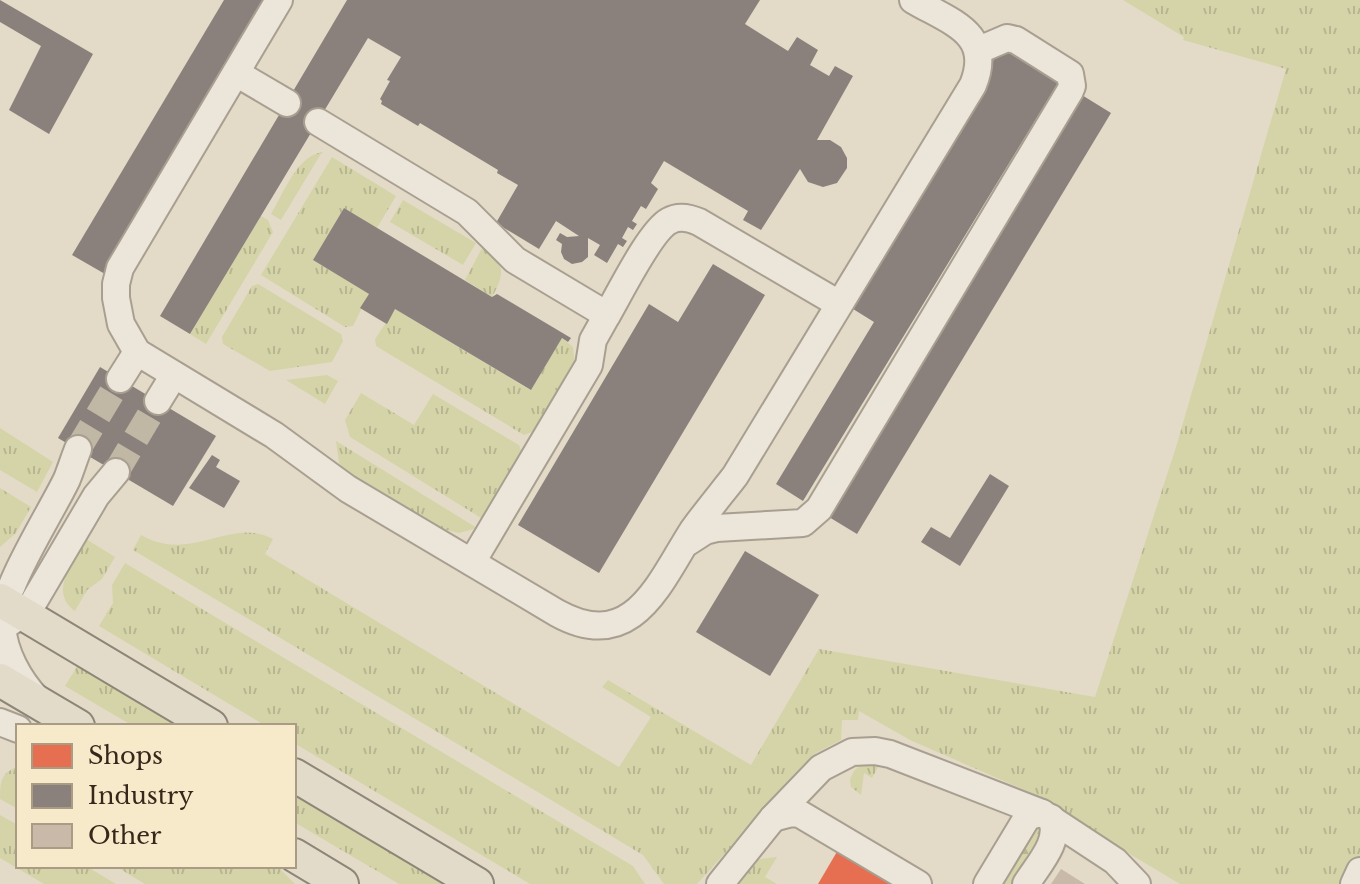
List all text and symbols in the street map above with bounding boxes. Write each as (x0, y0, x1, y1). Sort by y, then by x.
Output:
legend (16, 724, 296, 868)
text: Shops (88, 741, 163, 770)
text: Industry (88, 781, 194, 810)
text: Other (88, 821, 162, 850)

